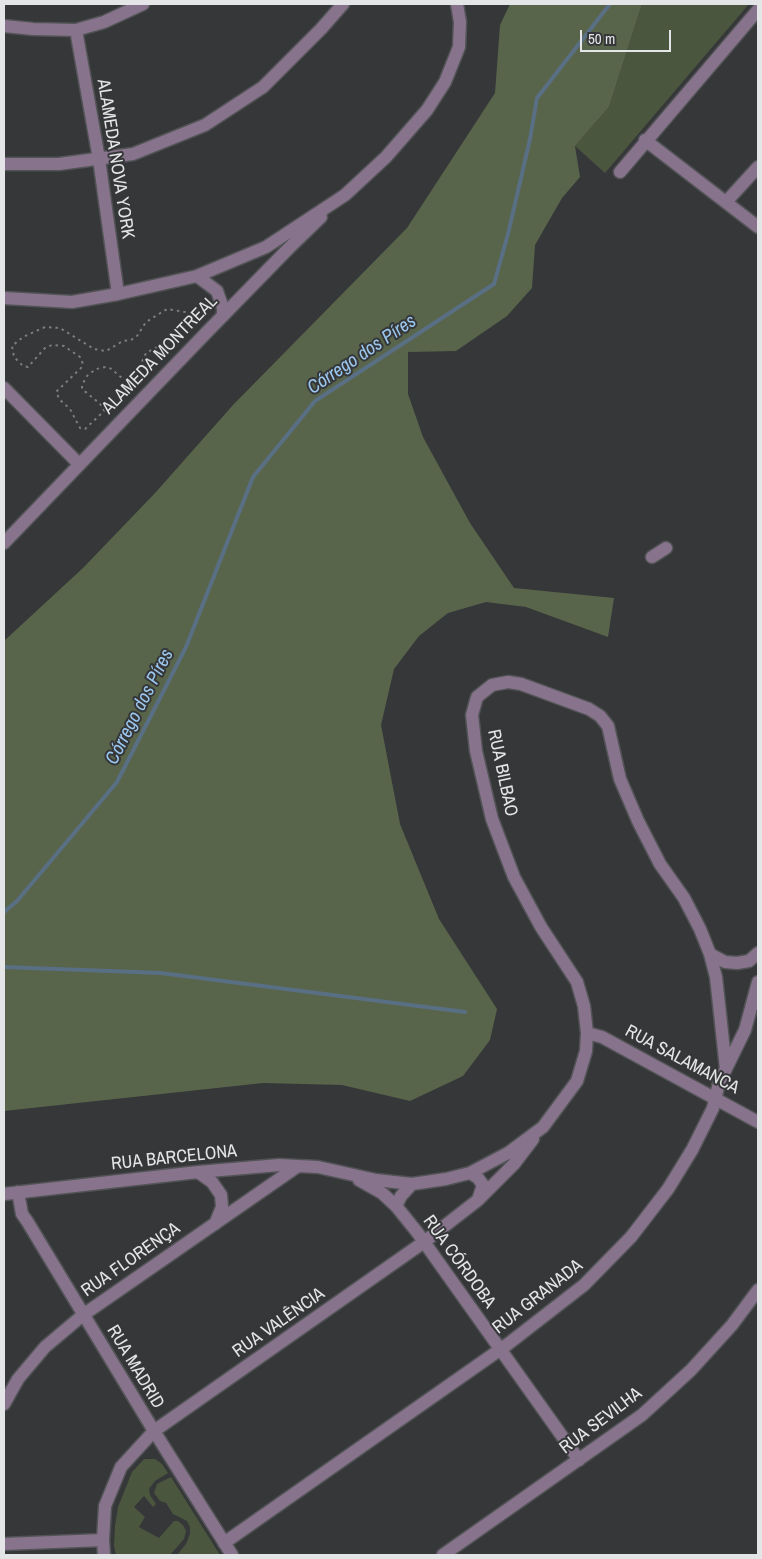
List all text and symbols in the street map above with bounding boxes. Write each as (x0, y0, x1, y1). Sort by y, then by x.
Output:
scale bar (582, 20, 673, 52)
text: 50 m (588, 28, 615, 49)
street label: ALAMEDA NOVA YORK (92, 78, 138, 240)
street label: ALAMEDA MONTREAL (98, 291, 222, 419)
water label: Córrego dos Píres (303, 310, 421, 400)
water label: Córrego dos Píres (101, 646, 179, 768)
street label: RUA BILBAO (482, 727, 522, 819)
street label: RUA SALAMANCA (621, 1021, 743, 1099)
street label: RUA BARCELONA (110, 1141, 238, 1175)
street label: RUA CÓRDOBA (418, 1211, 500, 1313)
street label: RUA FLORENÇA (77, 1218, 185, 1302)
street label: RUA GRANADA (489, 1255, 587, 1339)
street label: RUA VALÊNCIA (229, 1283, 329, 1363)
street label: RUA MADRID (102, 1321, 168, 1413)
street label: RUA SEVILHA (556, 1383, 646, 1459)

